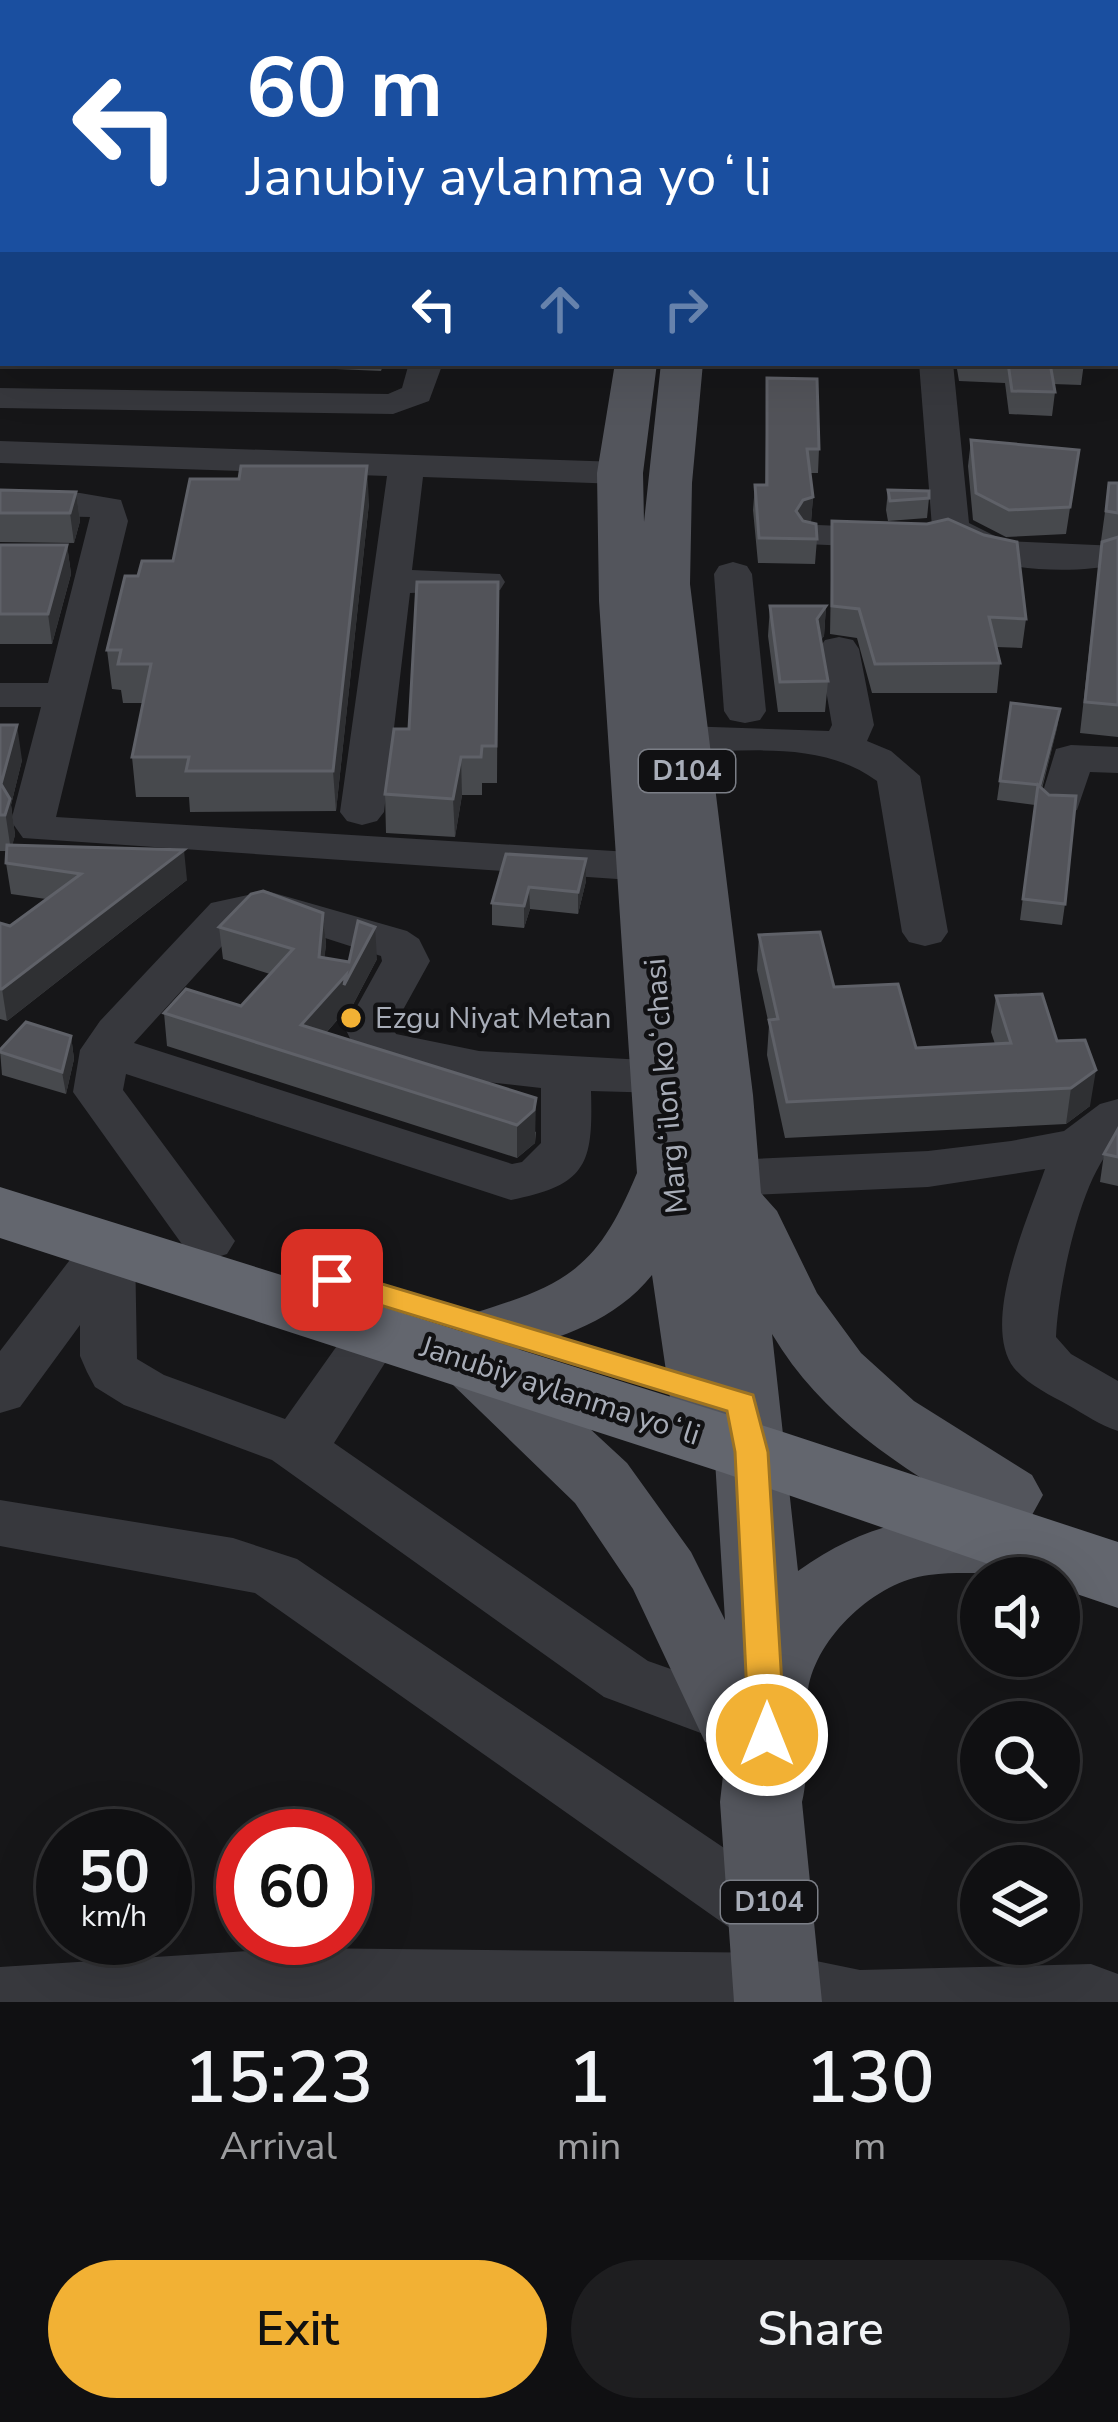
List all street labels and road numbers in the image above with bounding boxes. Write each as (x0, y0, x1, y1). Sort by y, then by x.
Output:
road number: D104 (639, 750, 735, 792)
street label: Margʻilon koʻchasi (634, 957, 698, 1215)
street label: Janubiy aylanma yoʻli (414, 1326, 705, 1456)
road number: D104 (721, 1881, 817, 1923)

